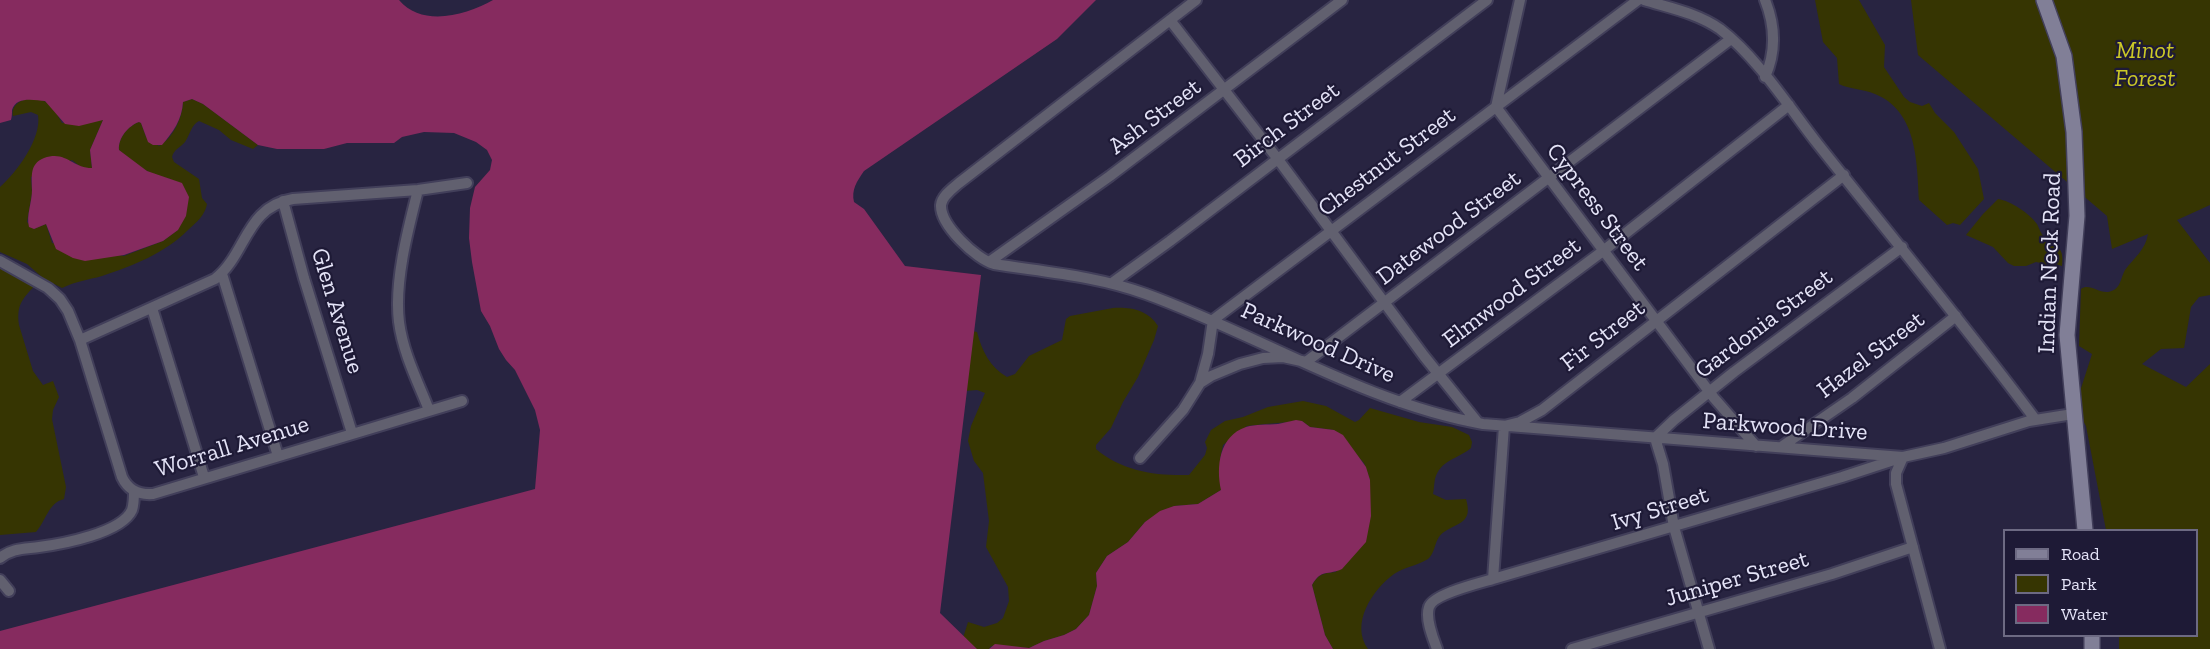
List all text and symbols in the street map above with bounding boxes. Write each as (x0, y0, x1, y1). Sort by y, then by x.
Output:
park label: Minot Forest (2114, 37, 2176, 93)
street label: Ash Street (1103, 73, 1207, 161)
street label: Birch Street (1229, 76, 1345, 174)
street label: Chestnut Street (1313, 101, 1461, 223)
street label: Cypress Street (1540, 138, 1654, 276)
street label: Datewood Street (1371, 164, 1527, 292)
street label: Indian Neck Road (2032, 172, 2068, 354)
street label: Elmwood Street (1437, 232, 1587, 354)
street label: Glen Avenue (304, 245, 370, 377)
street label: Gardonia Street (1690, 263, 1838, 385)
street label: Fir Street (1555, 294, 1651, 378)
street label: Parkwood Drive (1237, 296, 1399, 390)
street label: Hazel Street (1812, 305, 1930, 405)
street label: Parkwood Drive (1701, 407, 1869, 447)
street label: Worrall Avenue (151, 410, 313, 484)
street label: Ivy Street (1608, 481, 1712, 537)
legend (2003, 529, 2198, 637)
text: Road (2061, 543, 2100, 565)
street label: Juniper Street (1662, 545, 1812, 613)
text: Park (2061, 573, 2097, 595)
text: Water (2061, 603, 2108, 625)

